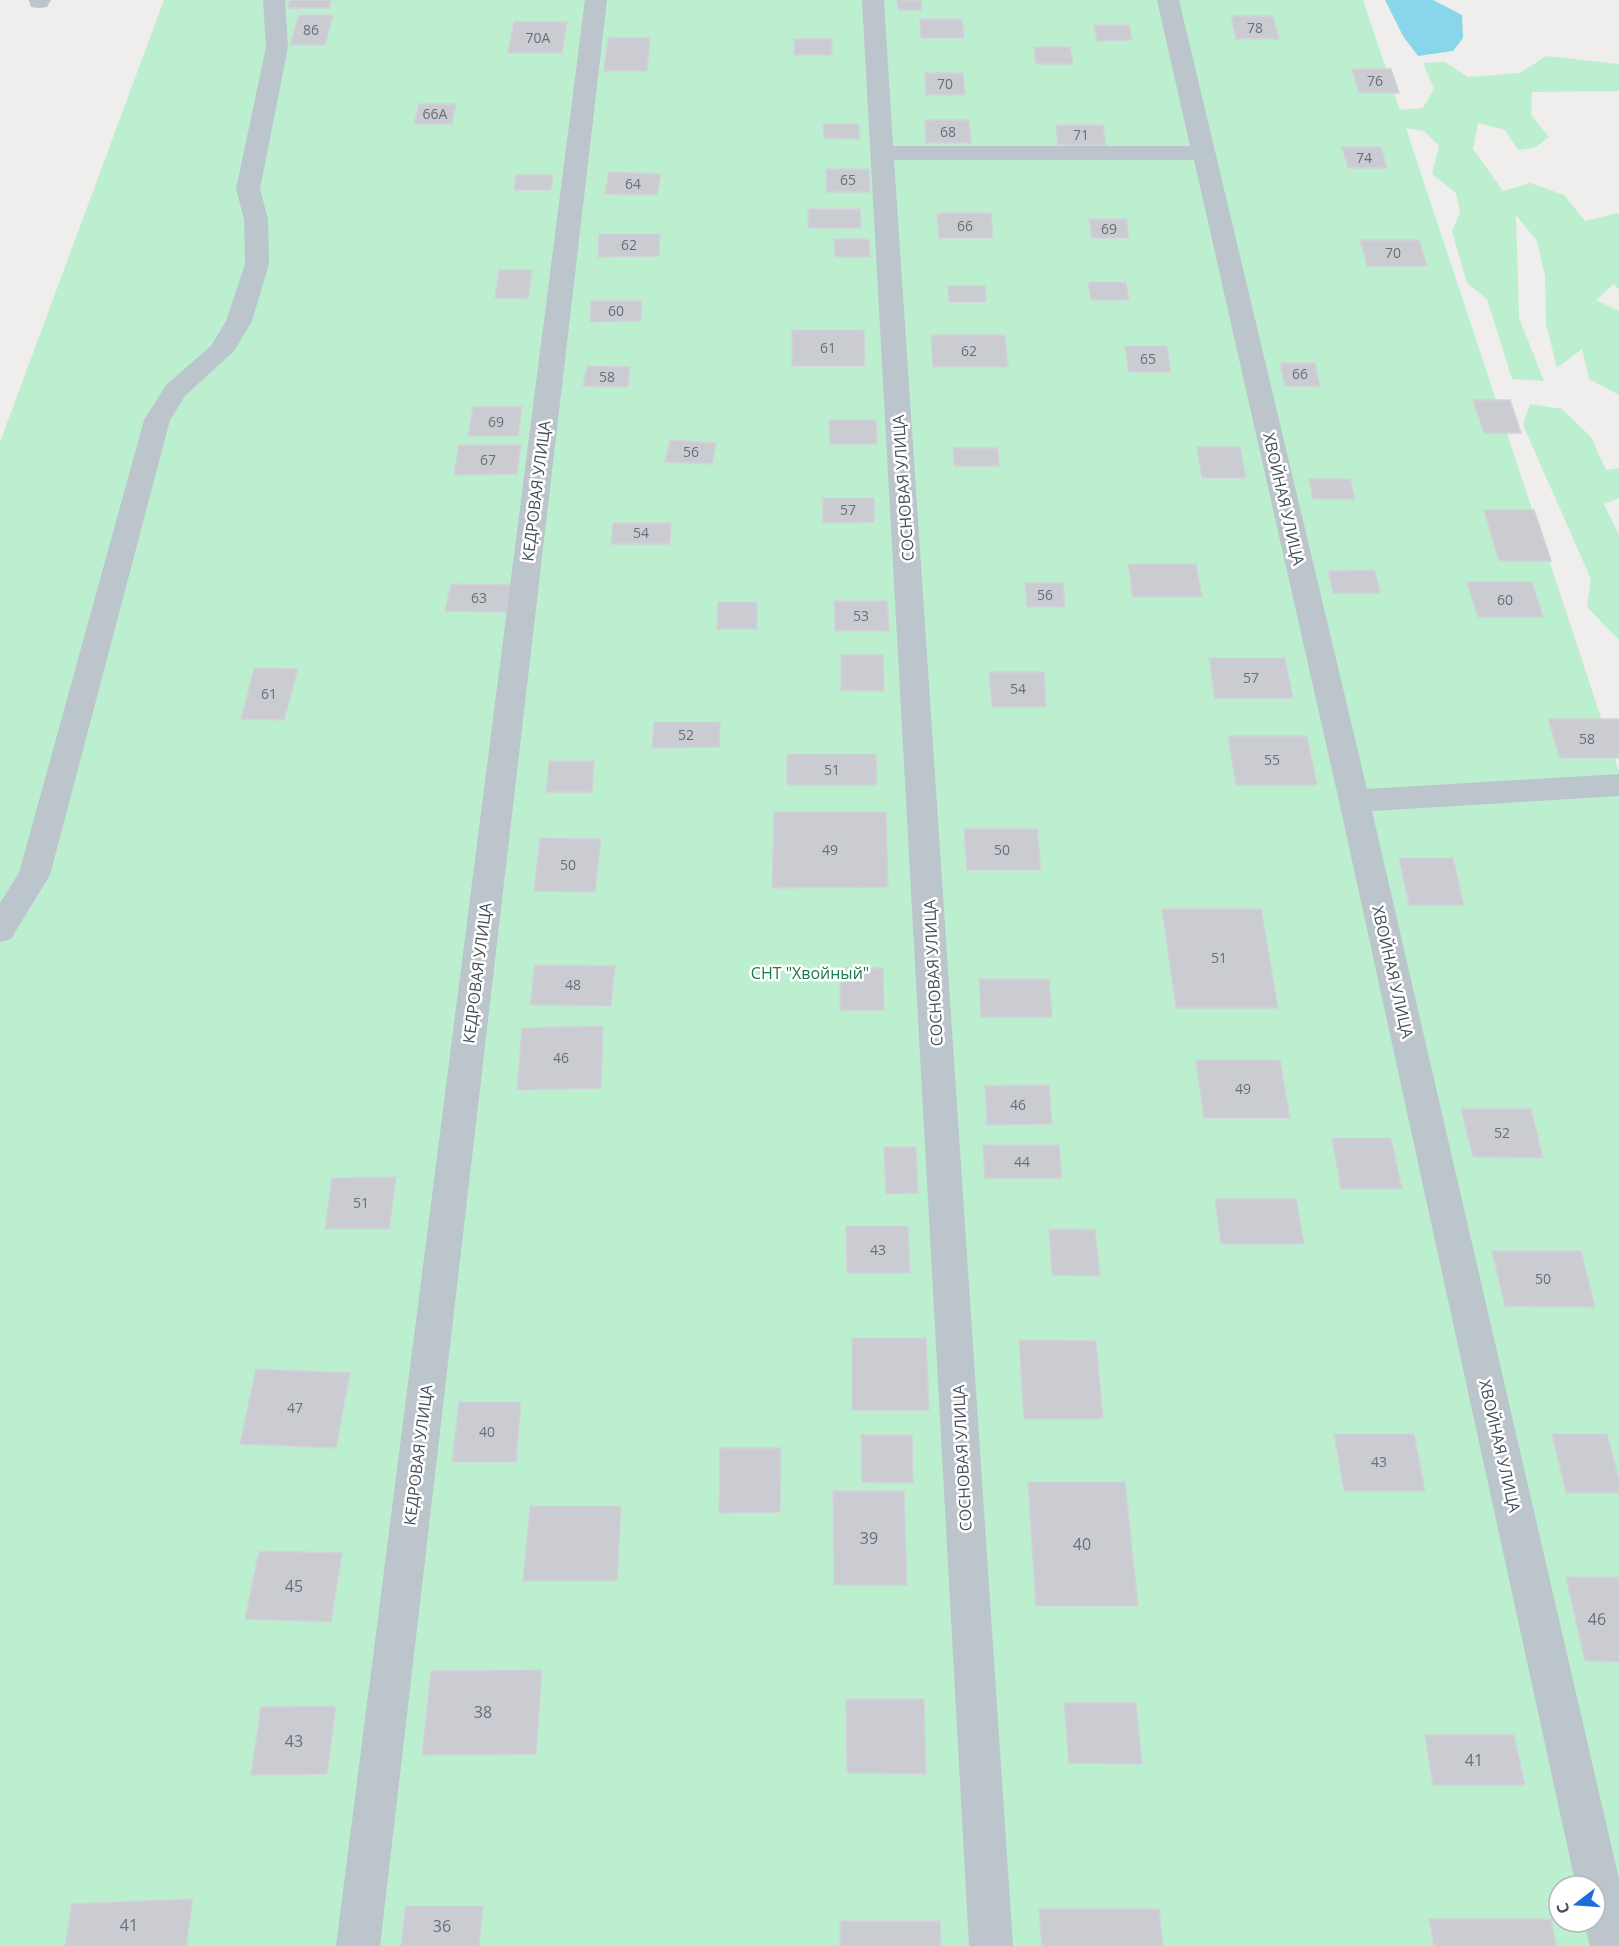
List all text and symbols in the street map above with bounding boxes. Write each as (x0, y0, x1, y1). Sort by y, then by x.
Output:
house number: 78 (1247, 18, 1263, 37)
house number: 86 (303, 20, 319, 39)
house number: 70А (526, 28, 551, 47)
house number: 76 (1367, 71, 1383, 90)
house number: 70 (937, 74, 953, 93)
house number: 66А (423, 104, 448, 123)
house number: 68 (940, 122, 956, 141)
house number: 71 (1073, 125, 1089, 144)
house number: 74 (1356, 148, 1372, 167)
house number: 65 (840, 170, 856, 189)
house number: 64 (625, 174, 641, 193)
house number: 66 (957, 216, 973, 235)
house number: 69 (1101, 219, 1117, 238)
house number: 62 (621, 235, 637, 254)
house number: 70 (1385, 243, 1401, 262)
house number: 60 (608, 301, 624, 320)
house number: 61 (820, 338, 836, 357)
house number: 62 (961, 341, 977, 360)
house number: 65 (1140, 349, 1156, 368)
house number: 66 (1292, 364, 1308, 383)
house number: 58 (599, 367, 615, 386)
house number: 69 (488, 412, 504, 431)
street label: СОСНОВАЯ УЛИЦА (887, 413, 919, 562)
street label: КЕДРОВАЯ УЛИЦА (516, 419, 556, 563)
street label: ХВОЙНАЯ УЛИЦА (1258, 430, 1310, 568)
house number: 56 (683, 442, 699, 461)
house number: 67 (480, 450, 496, 469)
house number: 57 (840, 500, 856, 519)
house number: 54 (633, 523, 649, 542)
house number: 56 (1037, 585, 1053, 604)
house number: 63 (471, 588, 487, 607)
house number: 60 (1497, 590, 1513, 609)
house number: 53 (853, 606, 869, 625)
house number: 57 (1243, 668, 1259, 687)
house number: 54 (1010, 679, 1026, 698)
house number: 61 (261, 684, 277, 703)
house number: 52 (678, 725, 694, 744)
house number: 58 (1579, 729, 1595, 748)
house number: 55 (1264, 750, 1280, 769)
house number: 51 (824, 760, 840, 779)
house number: 49 (822, 840, 838, 859)
house number: 50 (994, 840, 1010, 859)
house number: 50 (560, 855, 576, 874)
street label: СОСНОВАЯ УЛИЦА (918, 898, 948, 1047)
street label: КЕДРОВАЯ УЛИЦА (457, 901, 497, 1045)
street label: ХВОЙНАЯ УЛИЦА (1367, 903, 1419, 1041)
house number: 51 (1211, 948, 1227, 967)
park label: СНТ "Хвойный" (751, 962, 869, 984)
house number: 48 (565, 975, 581, 994)
house number: 46 (553, 1048, 569, 1067)
house number: 49 (1235, 1079, 1251, 1098)
house number: 46 (1010, 1095, 1026, 1114)
house number: 52 (1494, 1123, 1510, 1142)
house number: 44 (1014, 1152, 1030, 1171)
house number: 51 (353, 1193, 369, 1212)
house number: 43 (870, 1240, 886, 1259)
house number: 50 (1535, 1269, 1551, 1288)
street label: ХВОЙНАЯ УЛИЦА (1474, 1377, 1526, 1515)
street label: КЕДРОВАЯ УЛИЦА (398, 1383, 438, 1527)
street label: СОСНОВАЯ УЛИЦА (947, 1383, 977, 1532)
house number: 47 (287, 1398, 303, 1417)
house number: 40 (479, 1422, 495, 1441)
house number: 43 (1371, 1452, 1387, 1471)
house number: 39 (860, 1527, 878, 1549)
house number: 40 (1073, 1533, 1091, 1555)
house number: 45 (285, 1575, 303, 1597)
house number: 46 (1588, 1608, 1606, 1630)
house number: 38 (474, 1701, 492, 1723)
house number: 43 (285, 1730, 303, 1752)
house number: 41 (1465, 1749, 1483, 1771)
north arrow (1547, 1874, 1607, 1934)
text: С (1551, 1900, 1575, 1916)
house number: 41 (120, 1914, 138, 1936)
house number: 36 (433, 1915, 451, 1937)

